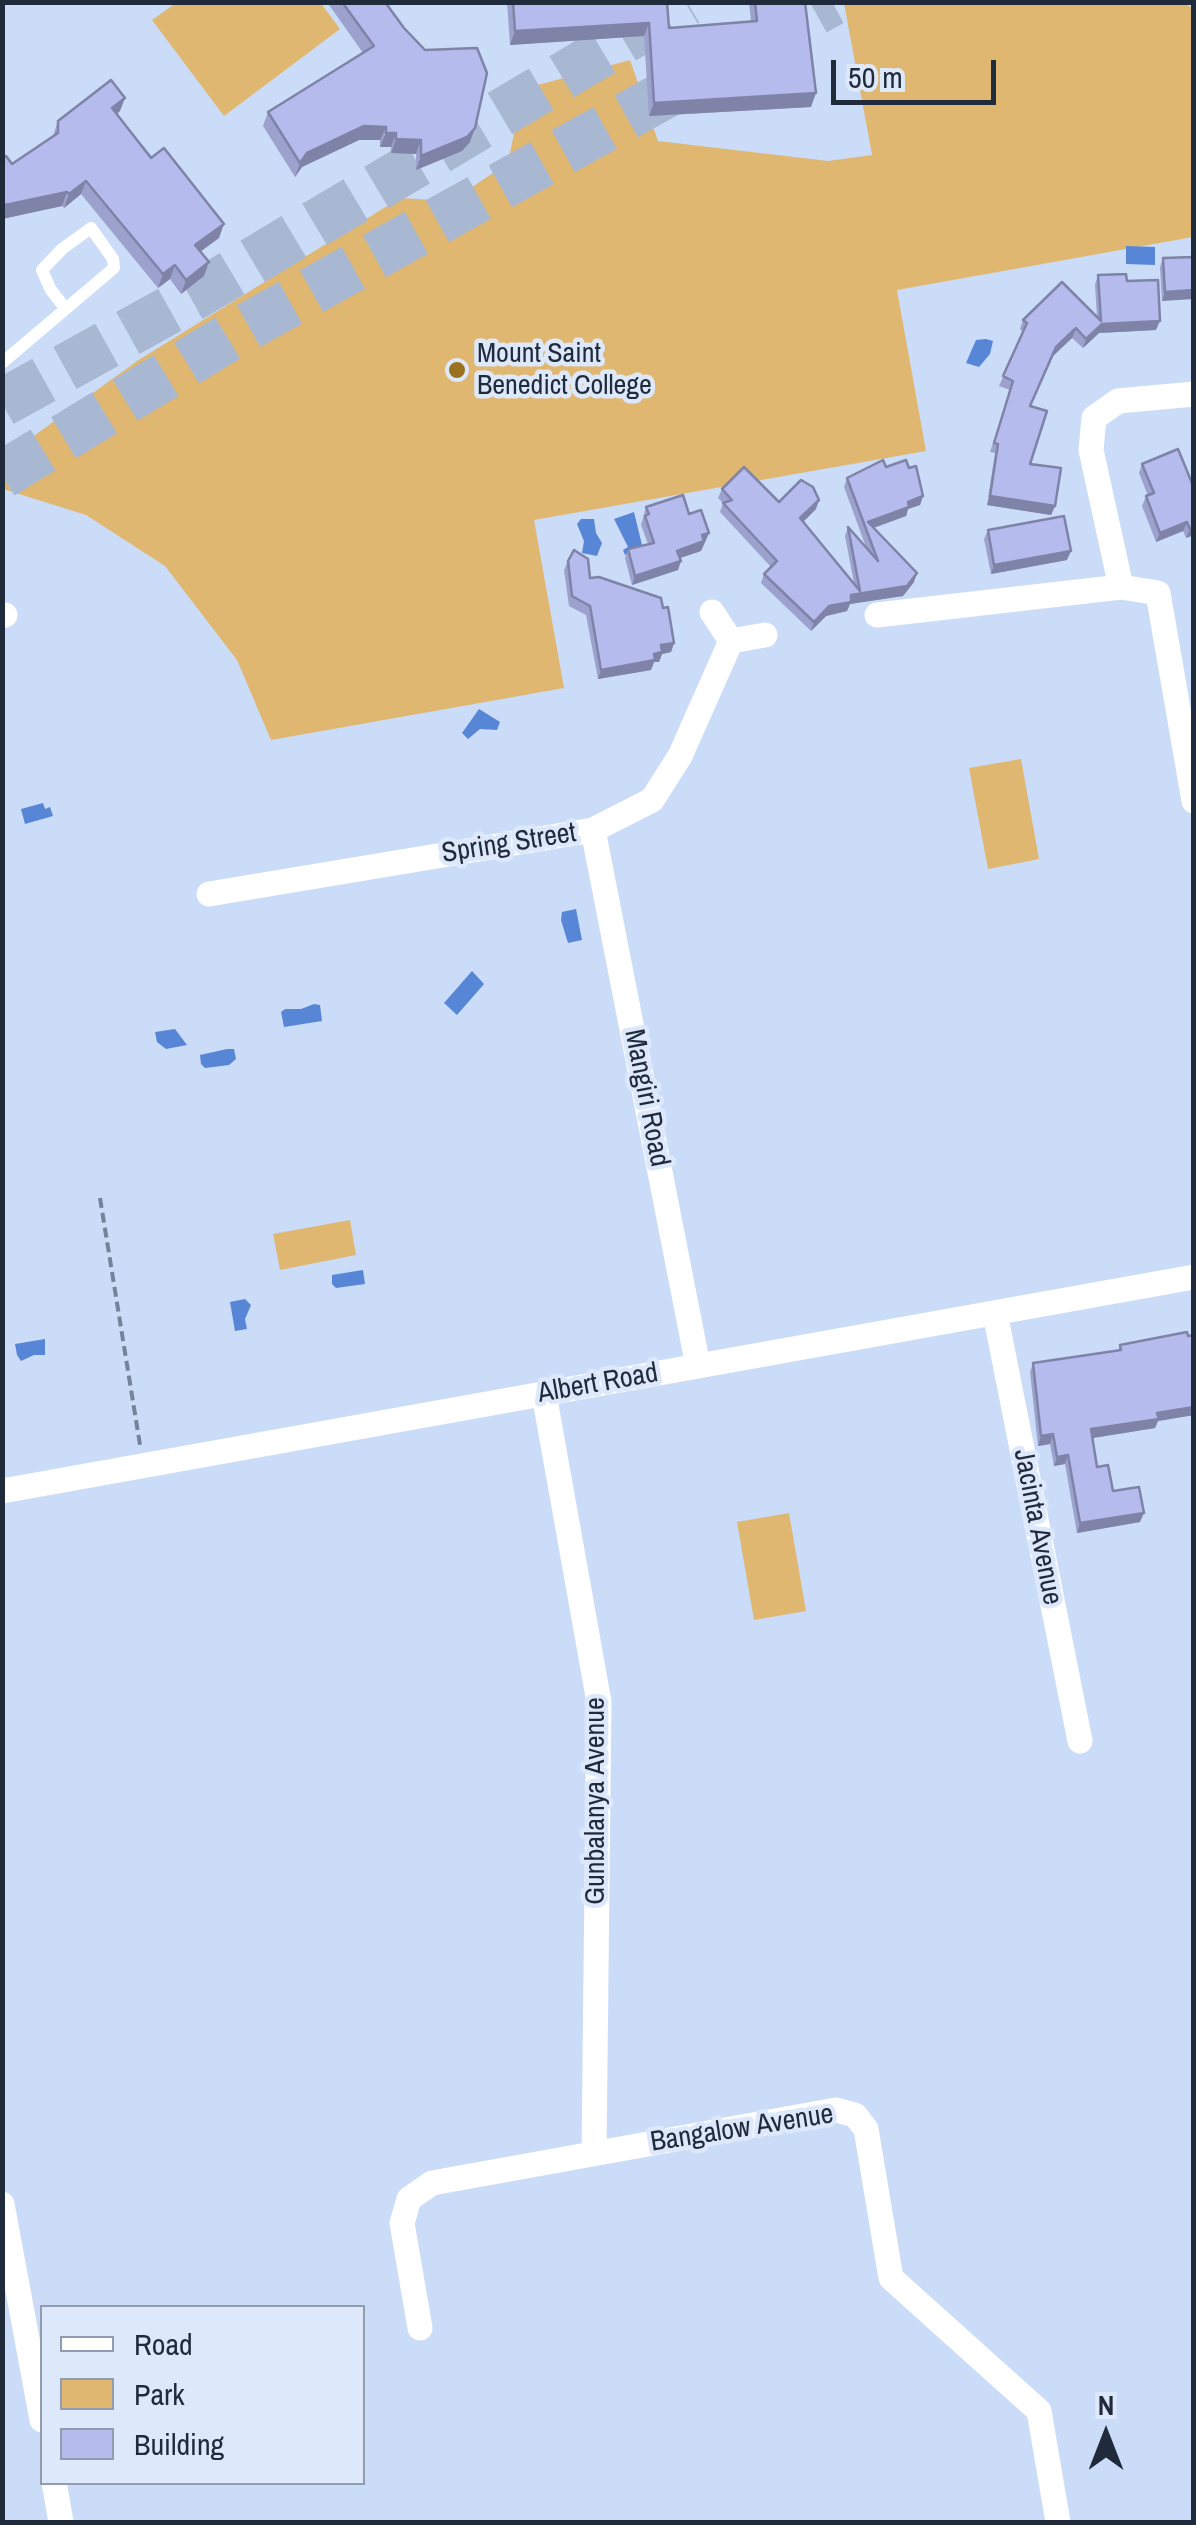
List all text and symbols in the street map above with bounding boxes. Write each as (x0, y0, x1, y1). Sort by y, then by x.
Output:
scale bar (836, 40, 1001, 102)
text: 50 m (848, 57, 903, 97)
place label: Mount Saint Benedict College (477, 337, 652, 403)
marker: Mount Saint Benedict College (446, 359, 468, 381)
street label: Spring Street (440, 817, 578, 871)
street label: Mangiri Road (616, 1027, 676, 1169)
street label: Albert Road (535, 1357, 661, 1411)
street label: Jacinta Avenue (1005, 1446, 1069, 1608)
street label: Gunbalanya Avenue (579, 1697, 613, 1905)
street label: Bangalow Avenue (648, 2098, 836, 2160)
legend (40, 2305, 365, 2485)
text: Road (134, 2324, 193, 2364)
text: Park (134, 2374, 185, 2414)
north arrow (1056, 2385, 1156, 2485)
text: N (1098, 2386, 1114, 2424)
text: Building (134, 2424, 224, 2464)

